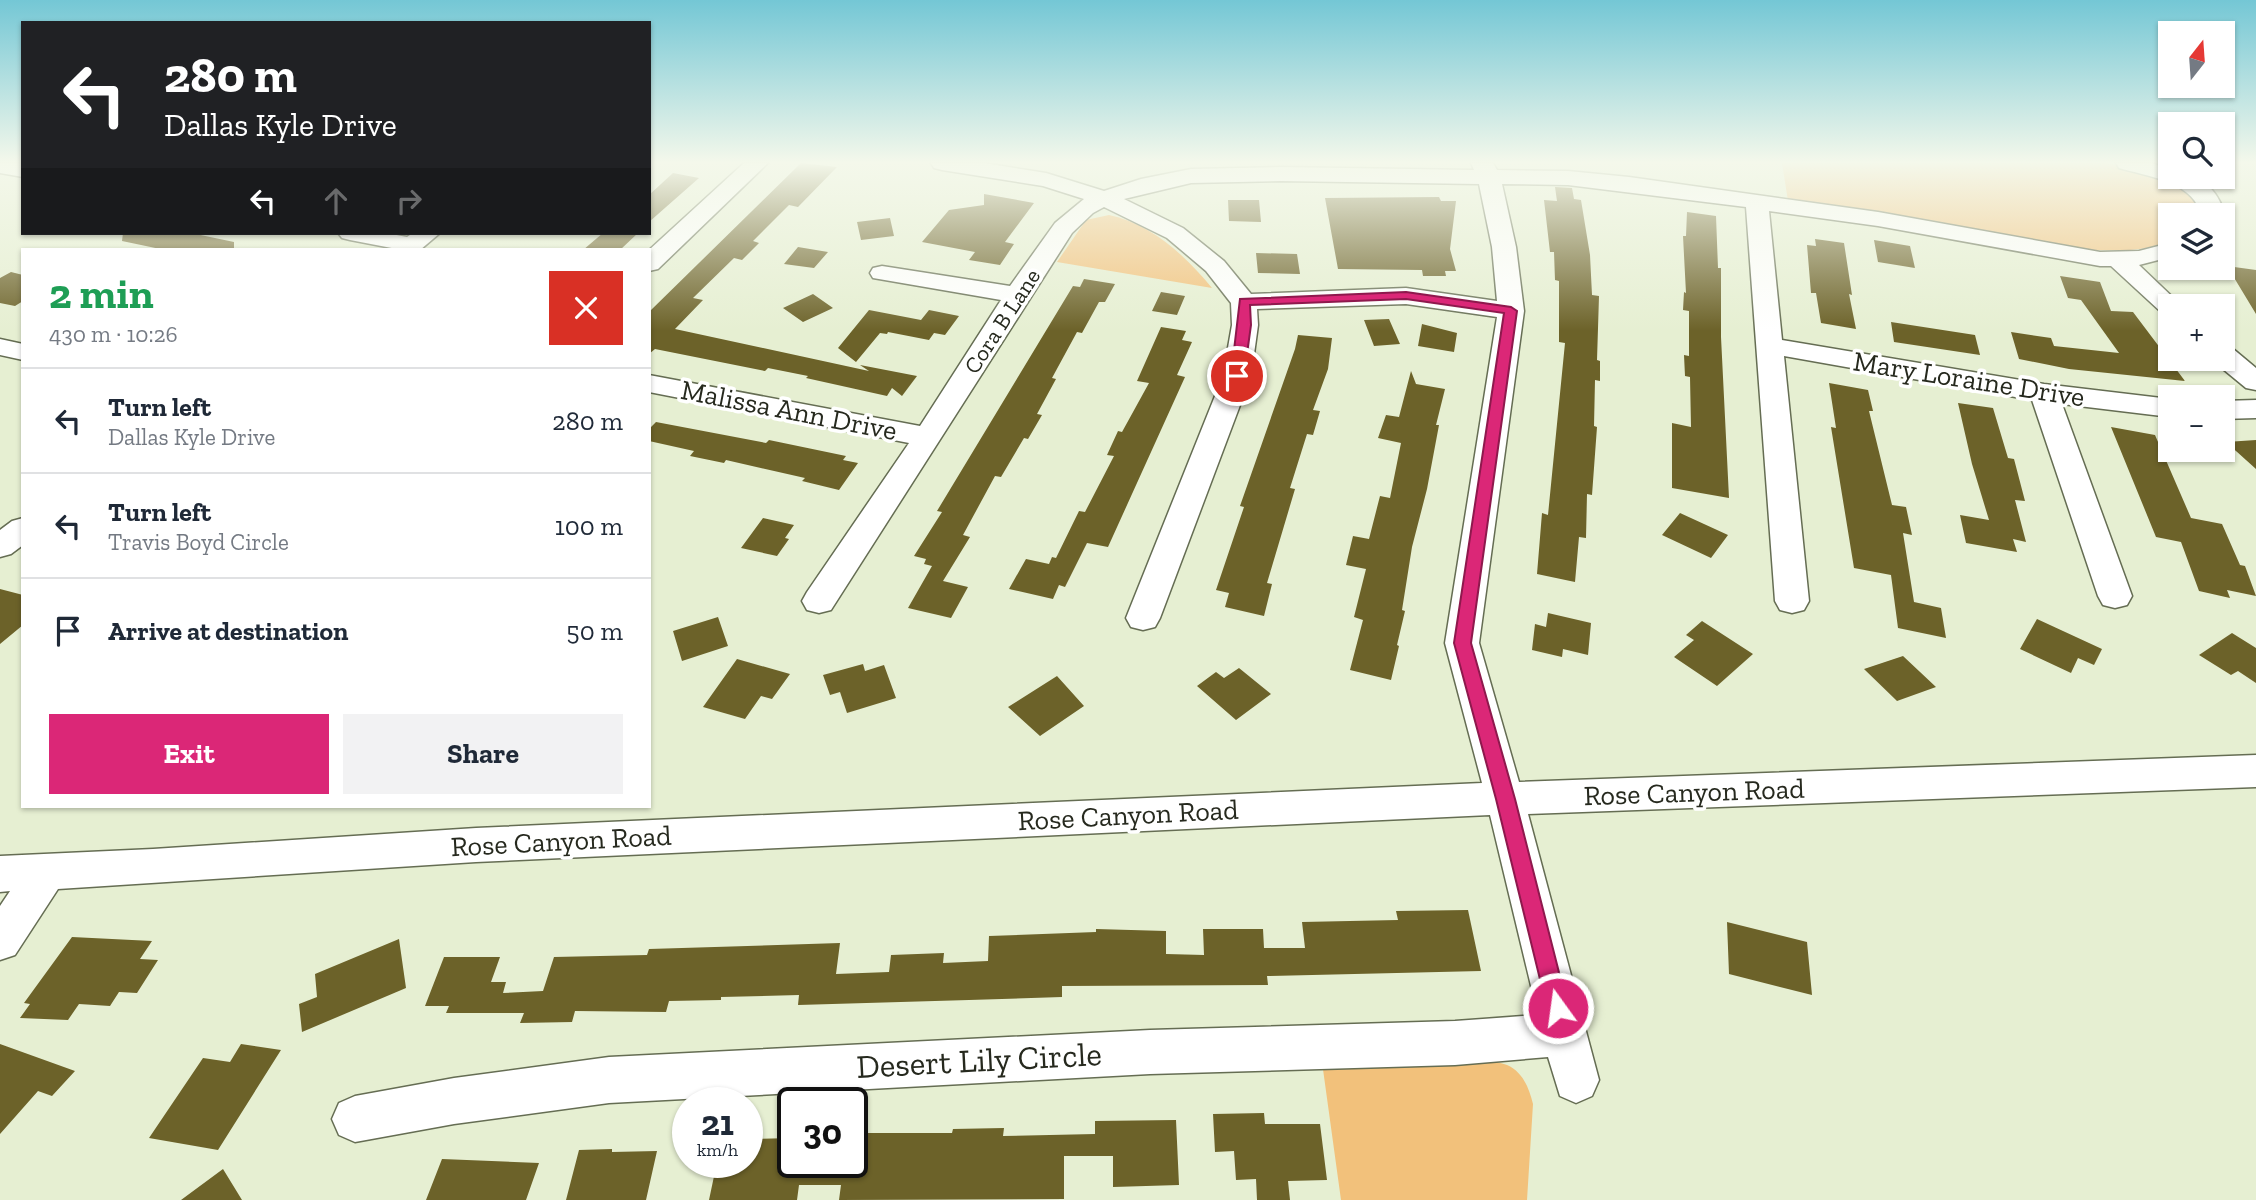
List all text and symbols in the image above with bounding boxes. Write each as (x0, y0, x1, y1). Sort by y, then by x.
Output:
north arrow (2158, 21, 2235, 98)
map controls (2158, 21, 2235, 462)
text: 280 m (164, 46, 297, 105)
icon: left (49, 49, 140, 140)
text: Dallas Kyle Drive (164, 106, 397, 144)
button: search (2158, 112, 2235, 189)
icon: left (244, 182, 282, 220)
icon: ahead (317, 182, 355, 220)
icon: right (390, 182, 428, 220)
button: layers (2158, 203, 2235, 280)
street label: Cora B Lane (958, 263, 1046, 379)
text: 2 min (49, 268, 154, 319)
button: close (549, 271, 623, 345)
button: + (2158, 294, 2235, 371)
text: 430 m · 10:26 (49, 320, 178, 348)
street label: Mary Loraine Drive (1851, 344, 2087, 414)
pin (1207, 346, 1267, 406)
icon: arrive (1218, 357, 1256, 395)
street label: Malissa Ann Drive (678, 373, 900, 447)
button: − (2158, 385, 2235, 462)
text: Turn left (108, 391, 211, 423)
icon: left (49, 402, 87, 440)
text: 280 m (552, 405, 623, 437)
text: Dallas Kyle Drive (108, 423, 275, 451)
text: Turn left (108, 496, 211, 528)
icon: left (49, 507, 87, 545)
text: 100 m (555, 510, 623, 542)
text: Travis Boyd Circle (108, 528, 289, 556)
icon: arrive (49, 612, 87, 650)
text: Arrive at destination (108, 615, 348, 647)
text: 50 m (566, 615, 623, 647)
button: Exit (49, 714, 329, 794)
button: Share (343, 714, 623, 794)
street label: Rose Canyon Road (1583, 772, 1805, 812)
street label: Rose Canyon Road (1017, 793, 1239, 837)
street label: Rose Canyon Road (450, 819, 672, 863)
position arrow (1521, 971, 1595, 1045)
street label: Desert Lily Circle (855, 1034, 1103, 1086)
speed limit sign: 30 (777, 1087, 868, 1178)
text: 21 (701, 1102, 734, 1144)
text: km/h (697, 1139, 738, 1161)

